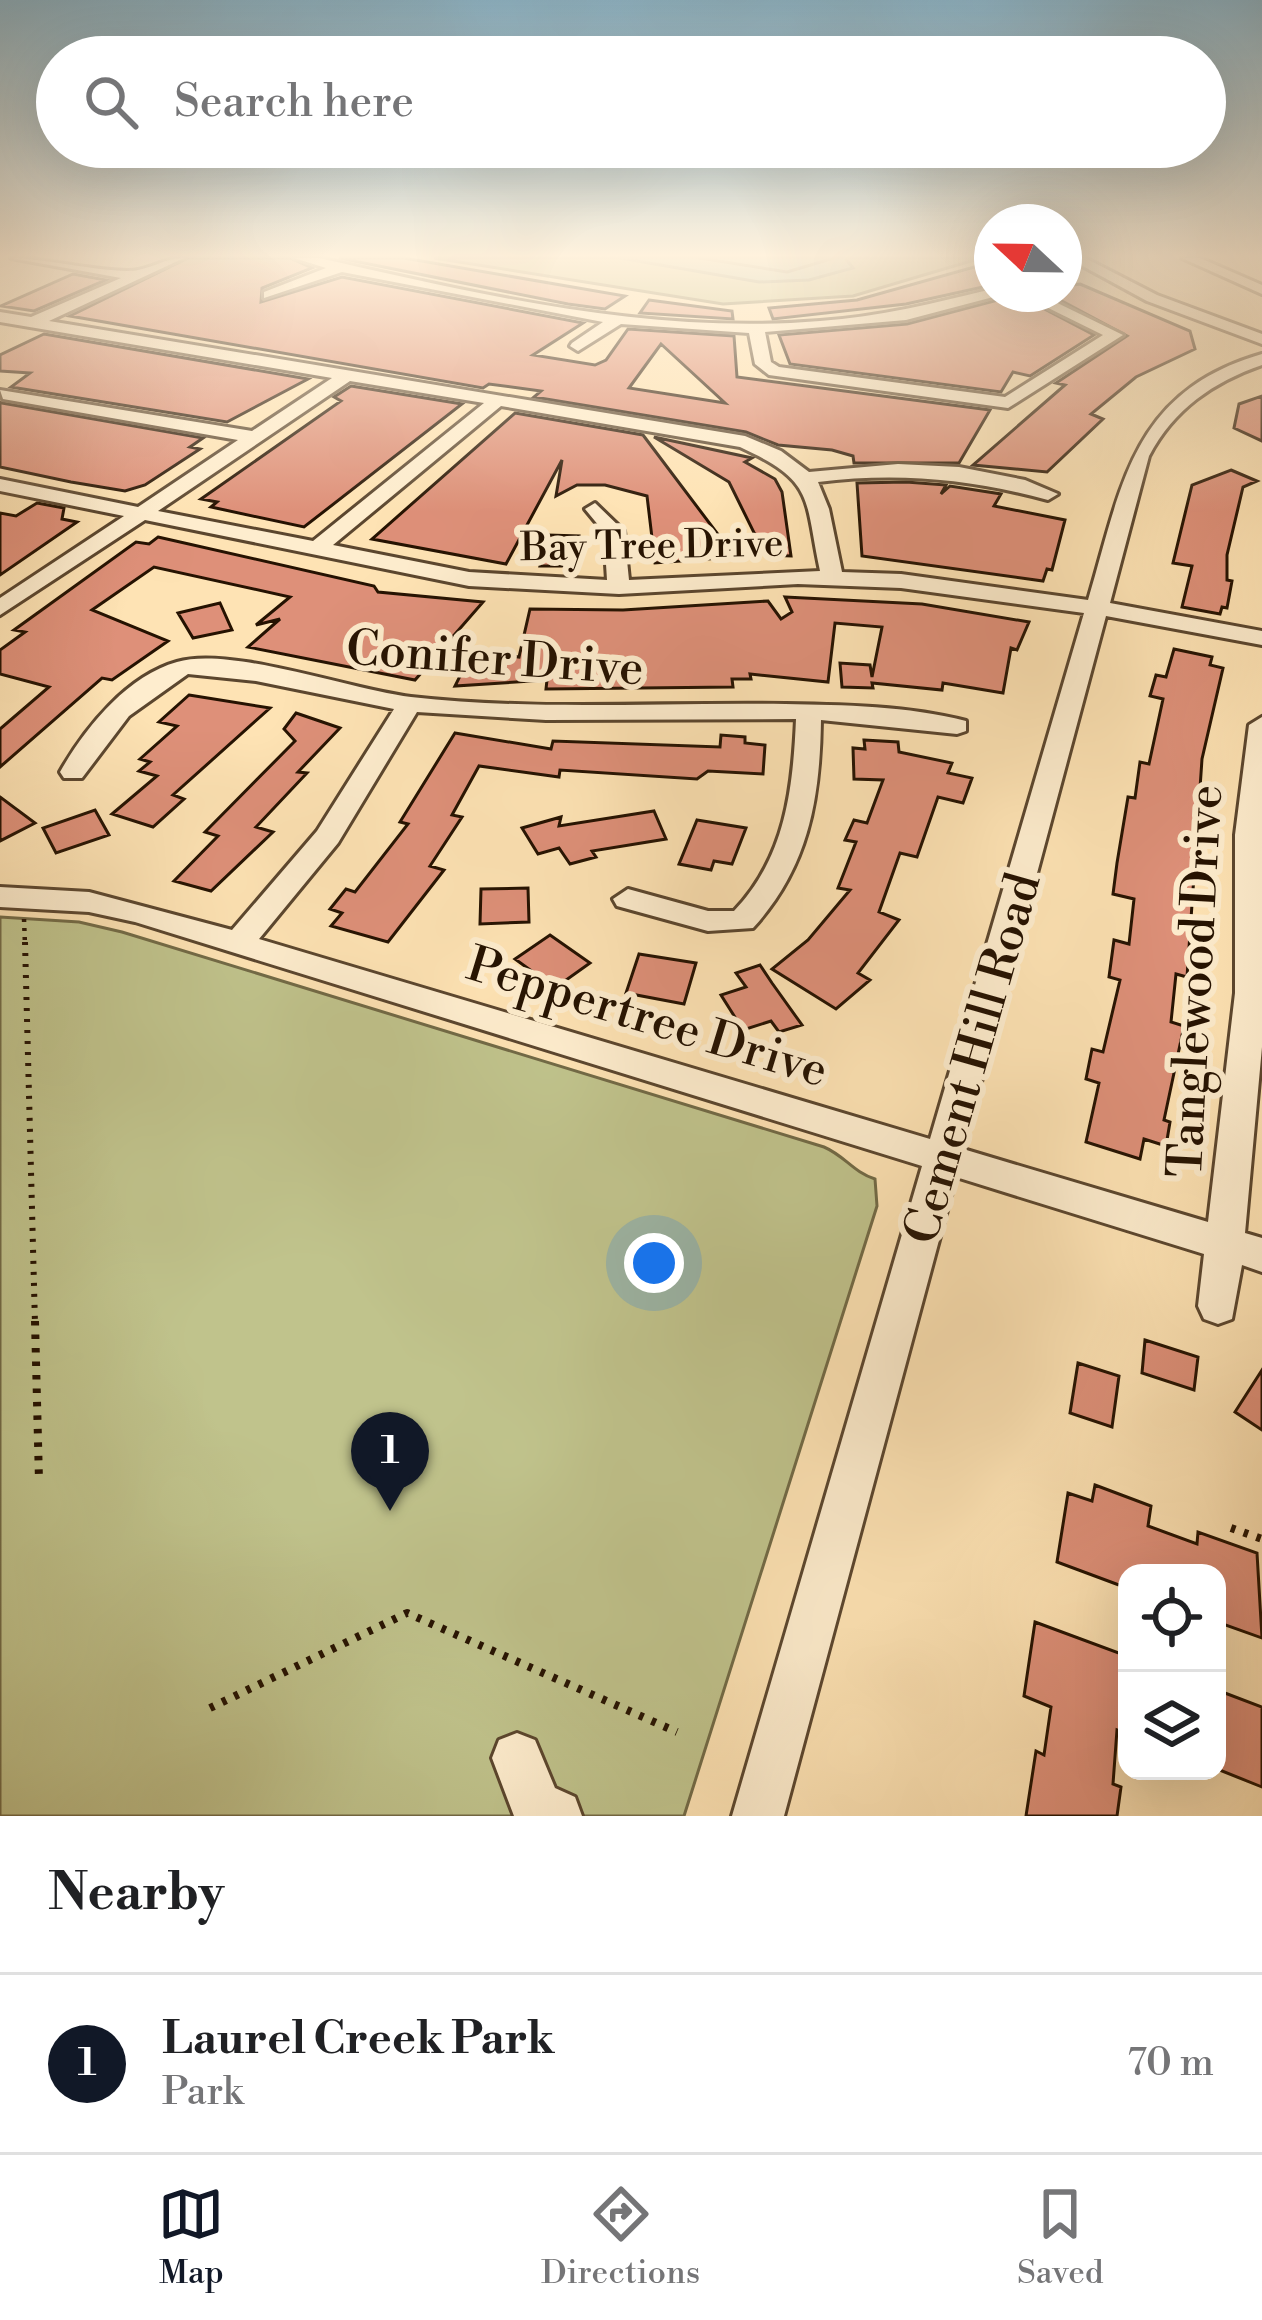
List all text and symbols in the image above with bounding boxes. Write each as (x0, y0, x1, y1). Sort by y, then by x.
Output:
search box (36, 36, 1226, 168)
icon: search (78, 69, 144, 135)
text: Search here (174, 74, 414, 131)
north arrow (974, 204, 1082, 312)
street label: Bay Tree Drive (519, 520, 784, 573)
street label: Conifer Drive (344, 620, 645, 700)
street label: Tanglewood Drive (1157, 783, 1237, 1179)
street label: Cement Hill Road (892, 867, 1055, 1251)
street label: Peppertree Drive (460, 936, 835, 1102)
your location (624, 1233, 684, 1293)
pin: 1 (351, 1412, 429, 1511)
map controls (1118, 1564, 1226, 1780)
button: locate (1118, 1564, 1226, 1672)
button: layers (1118, 1672, 1226, 1780)
text: Nearby (48, 1862, 224, 1926)
text: Laurel Creek Park (162, 2011, 554, 2068)
text: 1 (78, 2039, 96, 2088)
text: 70 m (1127, 2039, 1214, 2088)
text: Park (162, 2068, 243, 2117)
tab: Map (158, 2181, 224, 2294)
tab: Directions (541, 2181, 700, 2294)
tab: Saved (1017, 2181, 1104, 2294)

